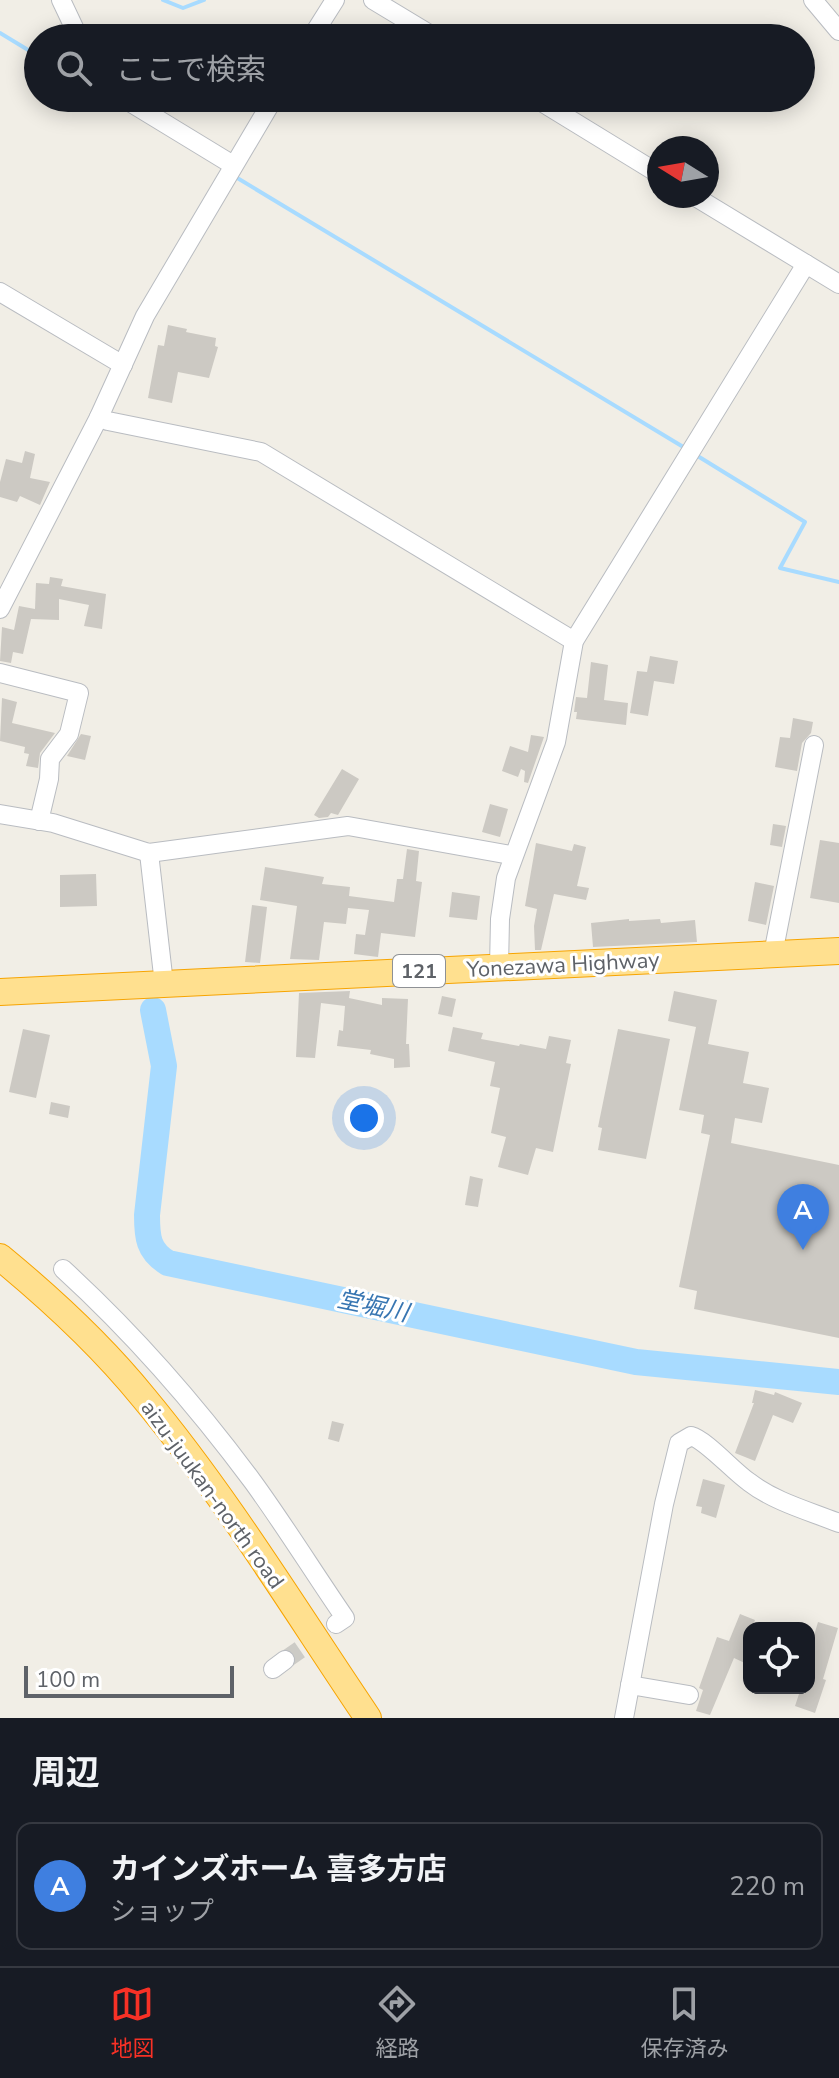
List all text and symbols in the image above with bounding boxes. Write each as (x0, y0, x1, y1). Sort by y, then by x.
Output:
search box (24, 24, 815, 112)
icon: search (52, 46, 96, 90)
text: ここで検索 (116, 50, 266, 91)
north arrow (647, 136, 719, 208)
street label: Yonezawa Highway (465, 945, 661, 985)
road number: 121 (393, 955, 445, 987)
your location (344, 1098, 384, 1138)
pin: A (777, 1184, 829, 1250)
water label: 堂堀川 (334, 1283, 414, 1330)
street label: aizu-juukan-north road (134, 1394, 291, 1595)
map controls (743, 1622, 815, 1694)
button: locate (743, 1622, 815, 1694)
scale bar (24, 1662, 234, 1698)
text: 100 m (36, 1665, 100, 1695)
text: 周辺 (32, 1750, 100, 1796)
text: カインズホーム 喜多方店 (110, 1849, 447, 1890)
text: A (50, 1869, 70, 1904)
text: 220 m (729, 1869, 805, 1904)
text: ショップ (110, 1894, 214, 1929)
tab: 地図 (110, 1982, 155, 2064)
tab: 経路 (375, 1982, 420, 2064)
tab: 保存済み (640, 1982, 729, 2064)

